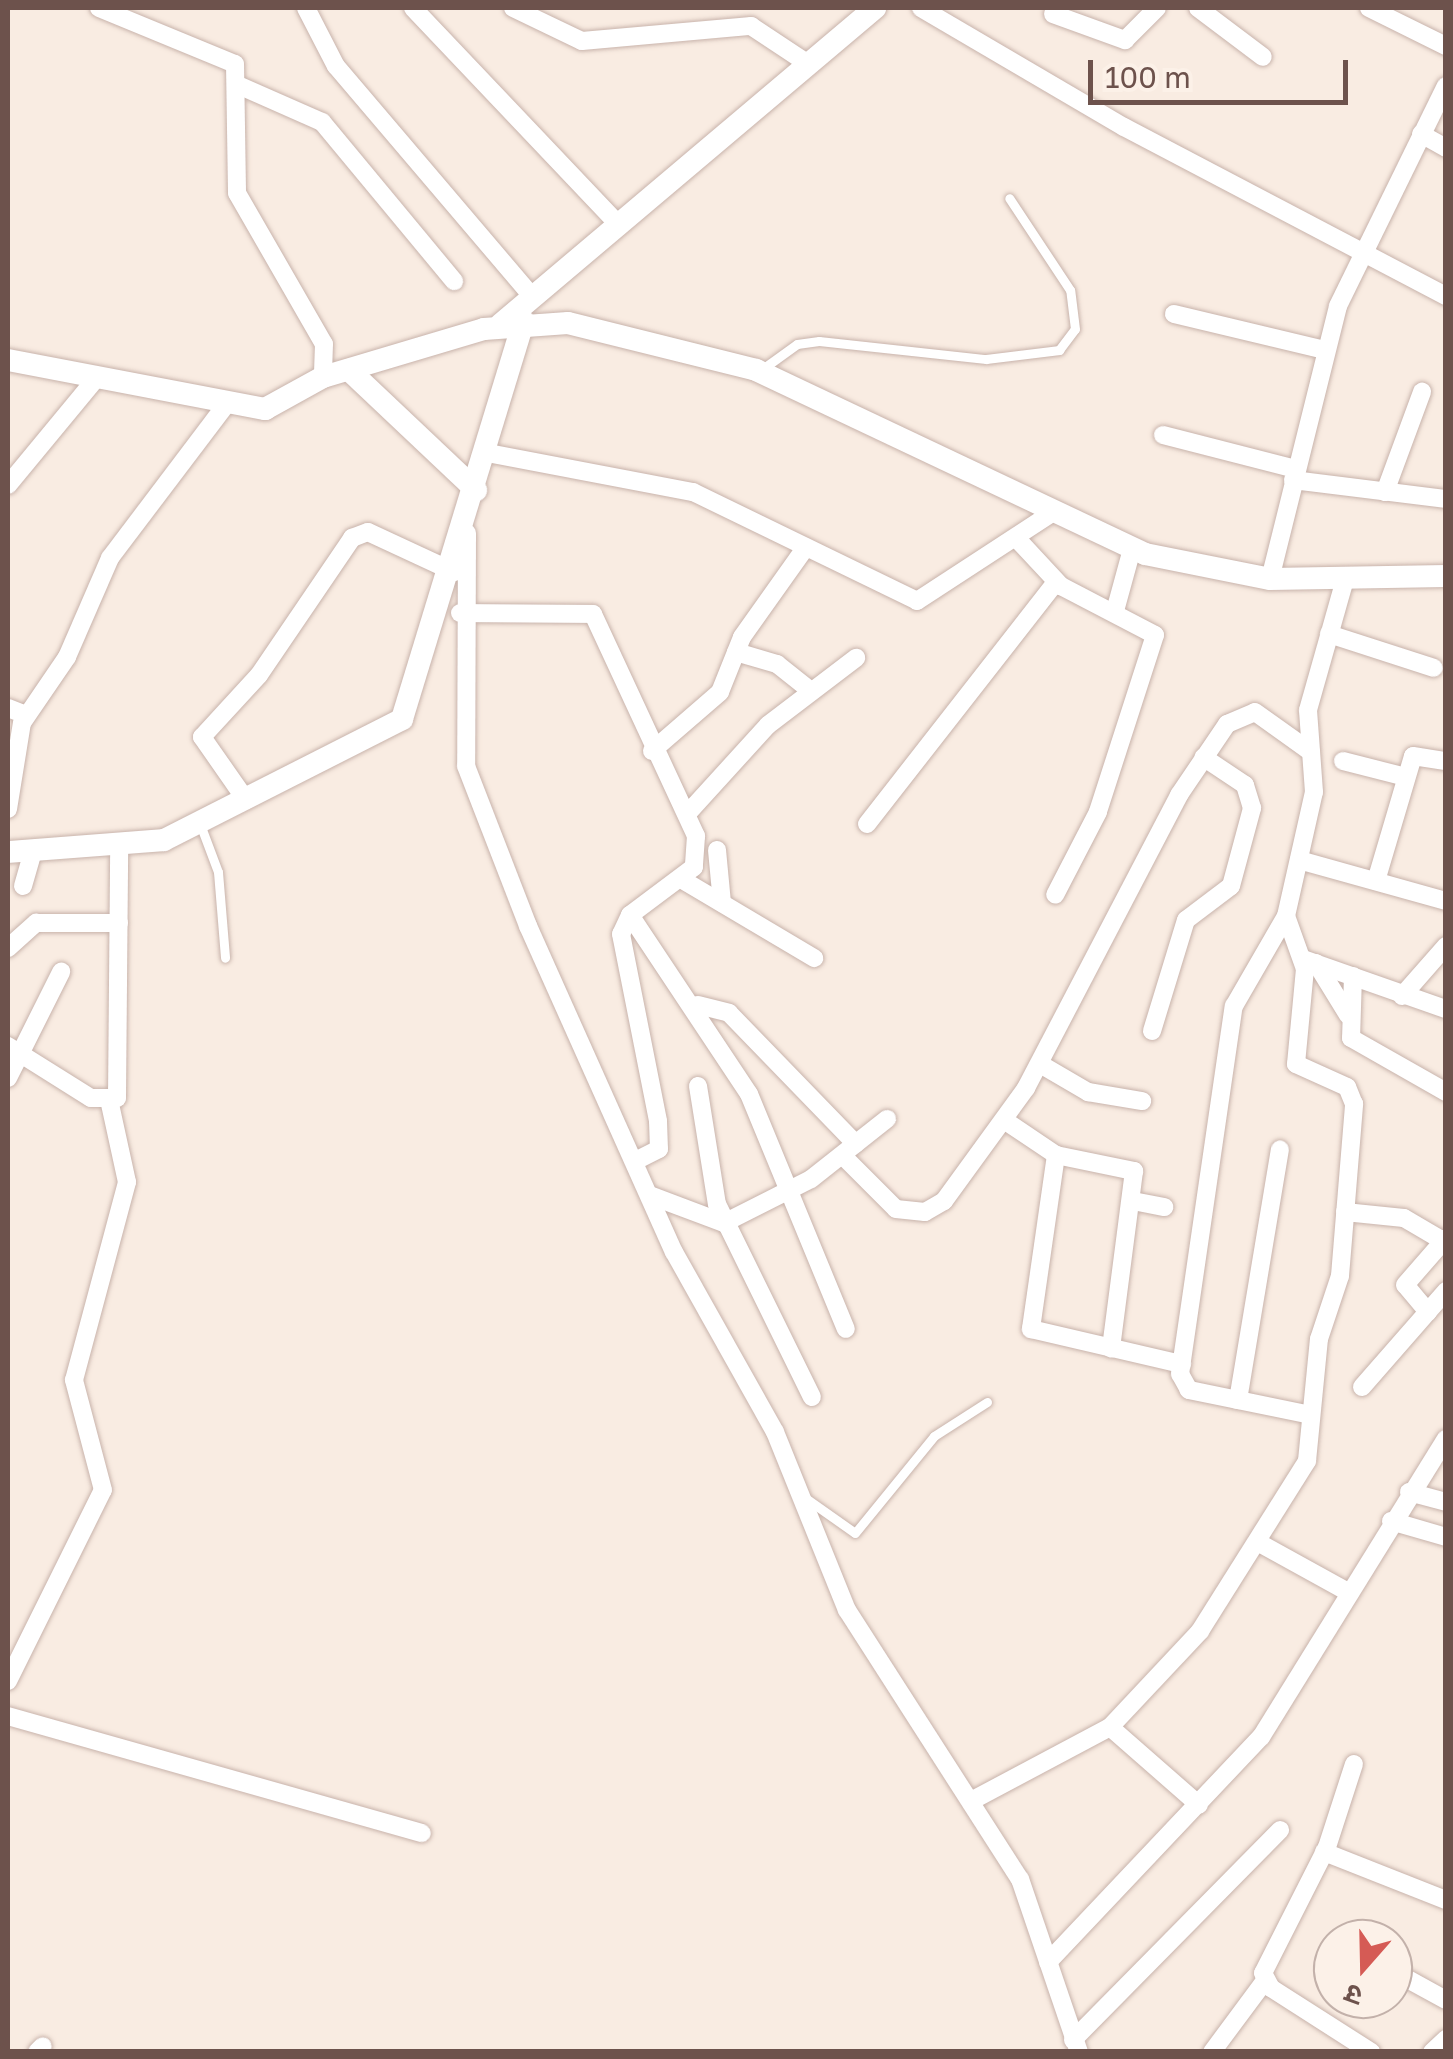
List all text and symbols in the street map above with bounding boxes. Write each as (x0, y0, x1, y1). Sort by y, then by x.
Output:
scale bar (1093, 40, 1353, 102)
text: 100 m (1105, 59, 1191, 95)
north arrow (1313, 1919, 1413, 2019)
text: उ (1340, 1977, 1367, 2014)

